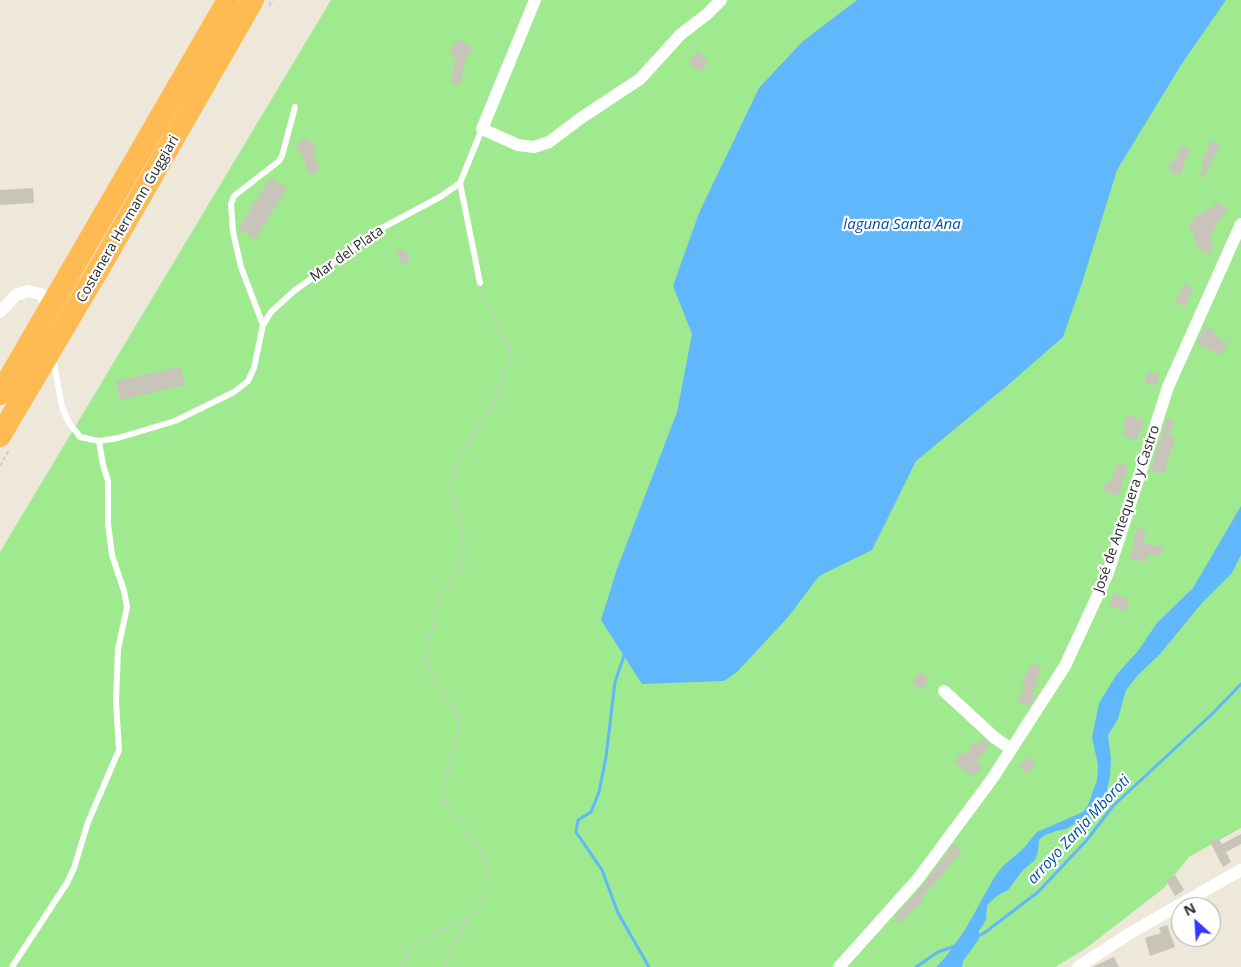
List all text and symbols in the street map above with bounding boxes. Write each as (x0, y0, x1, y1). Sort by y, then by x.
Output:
street label: Costanera Hermann Guggiari (73, 132, 183, 306)
water label: laguna Santa Ana (843, 216, 961, 234)
street label: Mar del Plata (307, 223, 387, 285)
street label: José de Antequera y Castro (1090, 423, 1164, 595)
water label: arroyo Zanja Mboroti (1024, 772, 1134, 888)
north arrow (1171, 897, 1221, 947)
text: N (1180, 898, 1199, 920)

